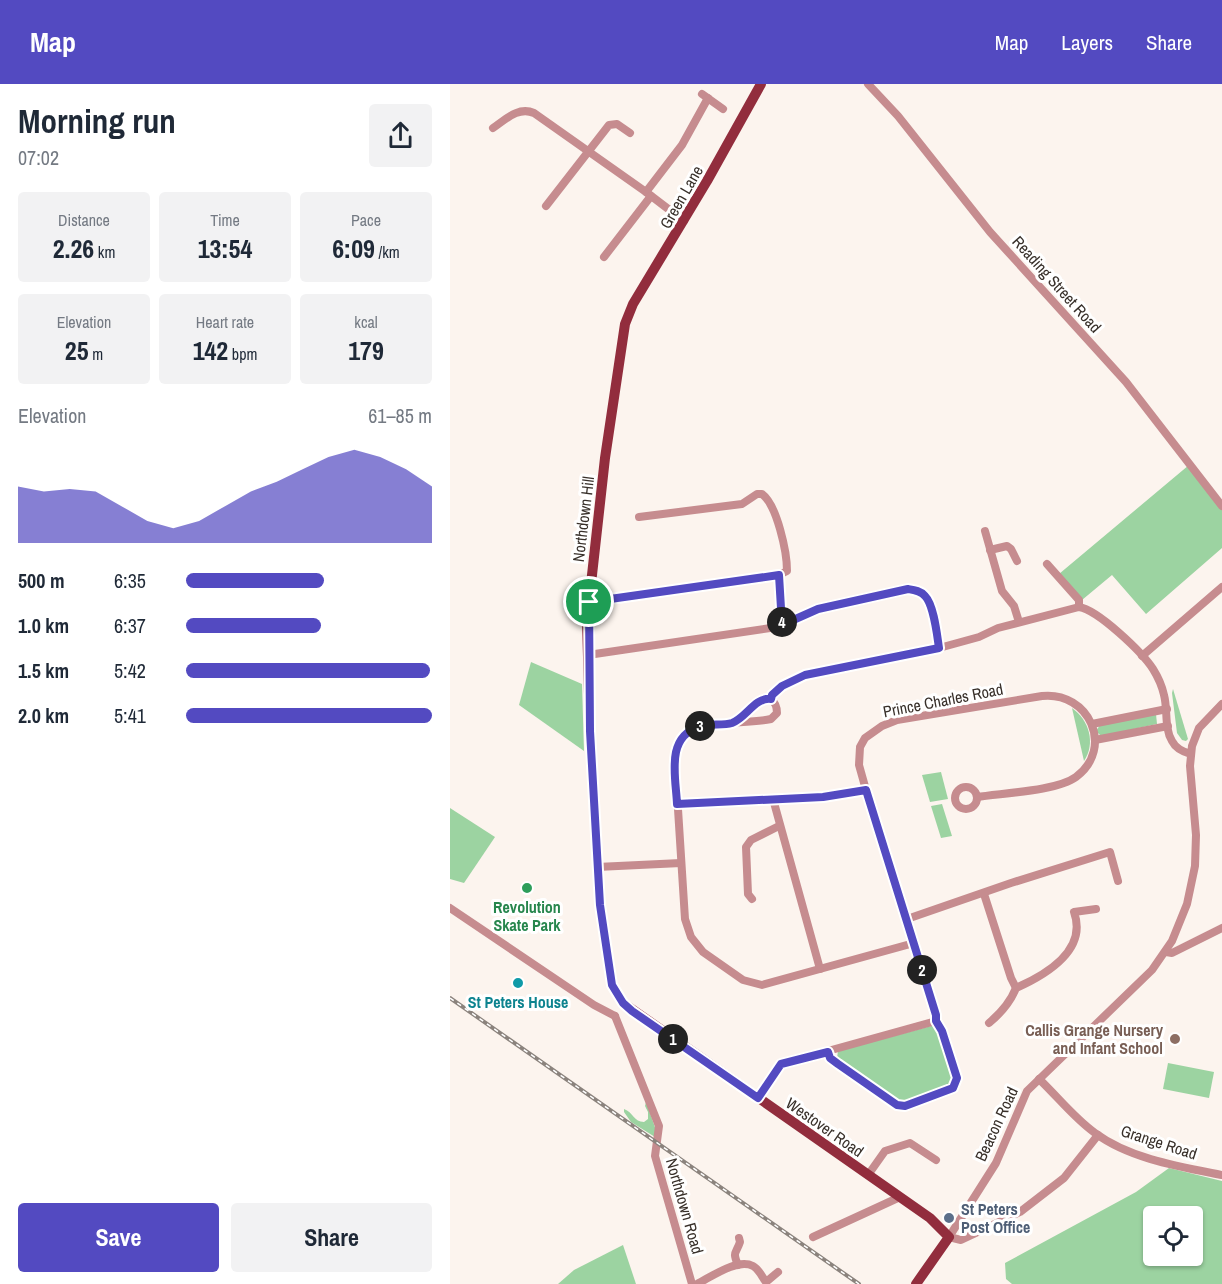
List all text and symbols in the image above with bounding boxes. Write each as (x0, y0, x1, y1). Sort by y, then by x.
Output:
text: Map (30, 23, 76, 61)
text: Map (995, 28, 1028, 57)
text: Layers (1061, 28, 1113, 57)
text: Share (1146, 28, 1192, 57)
text: Morning run (18, 99, 176, 143)
button: share (369, 104, 432, 167)
text: 07:02 (18, 144, 59, 171)
street label: Green Lane (654, 161, 708, 233)
text: Distance (58, 209, 110, 231)
text: Time (210, 209, 240, 231)
text: Pace (351, 209, 381, 231)
text: 2.26 (53, 231, 94, 266)
text: 13:54 (198, 231, 252, 266)
text: 6:09 (332, 231, 375, 266)
street label: Reading Street Road (1008, 231, 1106, 337)
text: km (94, 241, 115, 263)
text: /km (375, 241, 400, 263)
text: Elevation (57, 311, 111, 333)
text: Heart rate (196, 311, 254, 333)
text: kcal (354, 311, 378, 333)
text: 25 (65, 333, 89, 368)
text: 142 (193, 333, 228, 368)
text: 179 (348, 333, 384, 368)
text: m (89, 343, 103, 365)
text: bpm (228, 343, 257, 365)
text: Elevation (18, 402, 86, 429)
text: 61–85 m (368, 402, 432, 429)
street label: Northdown Hill (567, 475, 599, 563)
text: 500 m (18, 567, 65, 594)
text: 6:35 (114, 567, 146, 594)
pin (563, 576, 614, 627)
icon: arrive (572, 585, 605, 618)
pin: 4 (767, 607, 797, 637)
text: 4 (778, 611, 786, 633)
text: 1.0 km (18, 612, 69, 639)
text: 6:37 (114, 612, 146, 639)
text: 1.5 km (18, 657, 69, 684)
text: 5:42 (114, 657, 146, 684)
street label: Prince Charles Road (881, 678, 1005, 722)
text: 2.0 km (18, 702, 69, 729)
text: 5:41 (114, 702, 146, 729)
pin: 3 (685, 711, 715, 741)
text: 3 (696, 715, 704, 737)
marker: Revolution Skate Park (520, 881, 534, 895)
place label: Revolution Skate Park (493, 896, 561, 936)
pin: 2 (907, 955, 937, 985)
text: 2 (918, 959, 926, 981)
marker: St Peters House (511, 976, 525, 990)
place label: St Peters House (468, 991, 568, 1013)
place label: Callis Grange Nursery and Infant School (1025, 1019, 1164, 1059)
pin: 1 (658, 1024, 688, 1054)
text: 1 (669, 1028, 677, 1050)
marker: Callis Grange Nursery and Infant School (1168, 1032, 1182, 1046)
street label: Beacon Road (969, 1083, 1023, 1165)
street label: Westover Road (782, 1092, 868, 1162)
street label: Grange Road (1118, 1119, 1200, 1165)
street label: Northdown Road (661, 1156, 709, 1256)
place label: St Peters Post Office (961, 1198, 1030, 1238)
button: Save (18, 1203, 219, 1272)
button: Share (231, 1203, 432, 1272)
map controls (1143, 1206, 1203, 1266)
button: locate (1143, 1206, 1203, 1266)
marker: St Peters Post Office (942, 1211, 956, 1225)

